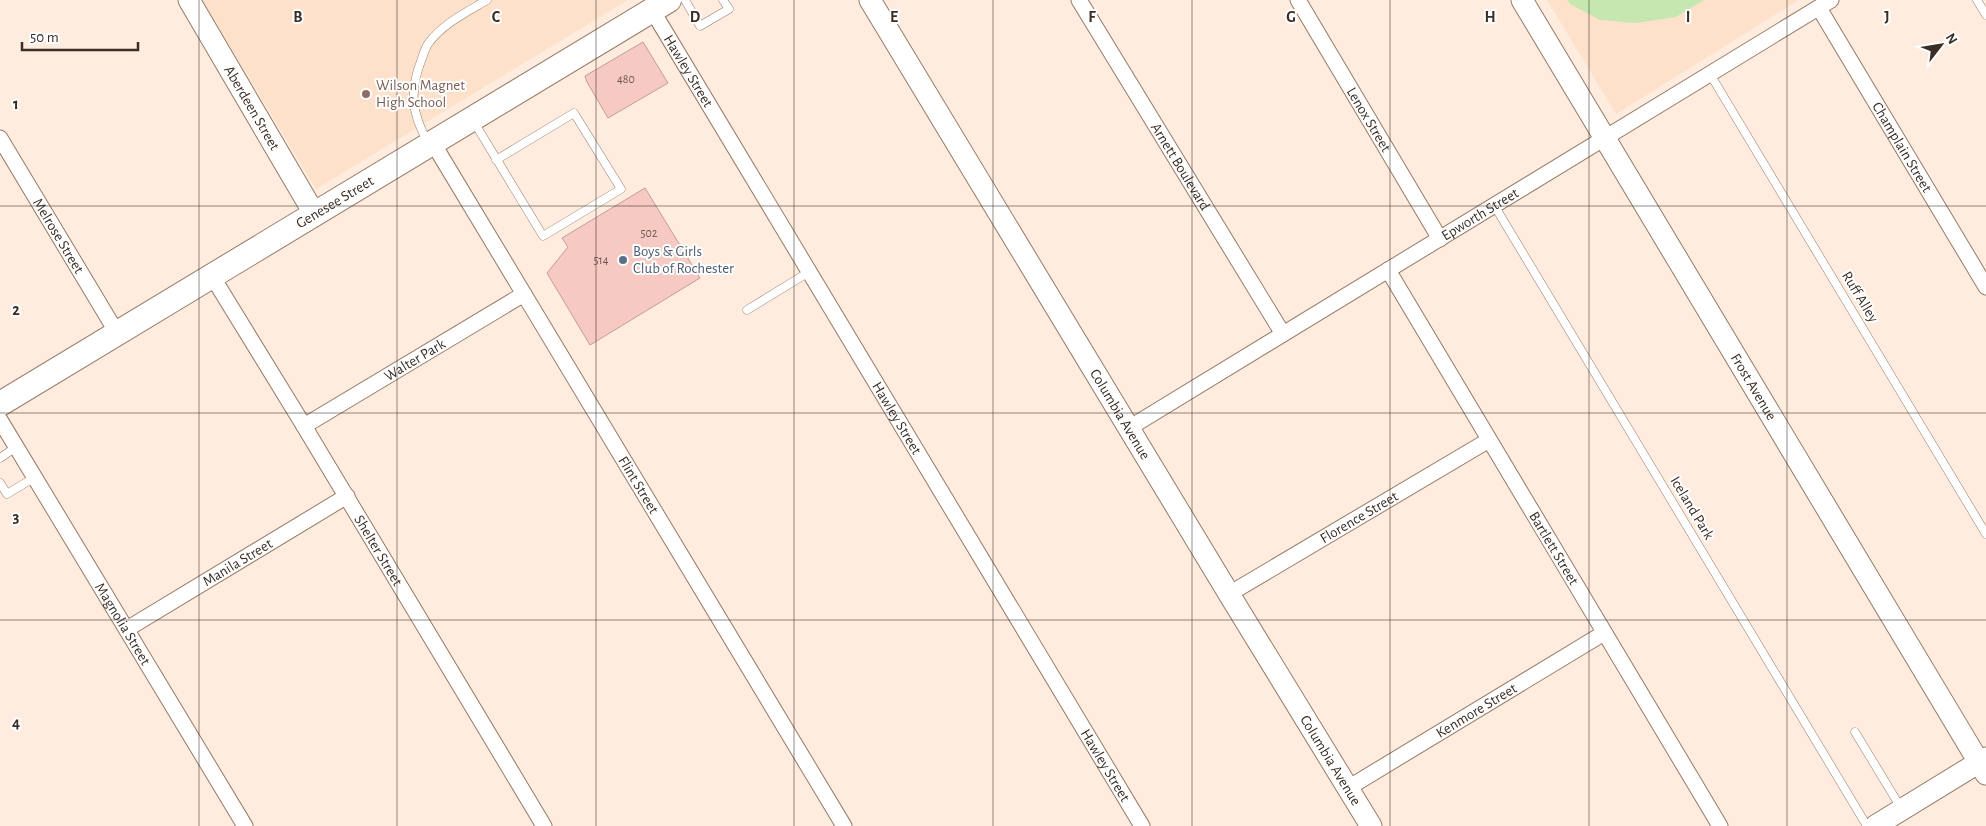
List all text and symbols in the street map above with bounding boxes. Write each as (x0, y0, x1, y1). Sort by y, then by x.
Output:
text: B (293, 9, 303, 25)
text: C (492, 9, 501, 25)
text: D (690, 9, 701, 25)
text: E (890, 9, 898, 25)
text: F (1088, 9, 1096, 25)
text: G (1286, 9, 1296, 25)
text: H (1484, 9, 1496, 25)
text: I (1686, 9, 1690, 25)
text: J (1884, 9, 1890, 25)
scale bar (22, 20, 139, 52)
north arrow (1916, 20, 1966, 70)
text: 50 m (30, 30, 59, 45)
text: N (1943, 31, 1960, 47)
street label: Hawley Street (661, 32, 716, 110)
street label: Aberdeen Street (222, 63, 283, 153)
house number: 480 (617, 73, 635, 85)
place label: Wilson Magnet High School (376, 78, 465, 110)
street label: Lenox Street (1344, 85, 1394, 155)
marker: Wilson Magnet High School (360, 88, 372, 100)
text: 1 (13, 96, 19, 112)
street label: Champlain Street (1870, 99, 1935, 195)
street label: Arnett Boulevard (1148, 120, 1213, 213)
street label: Genesee Street (293, 173, 376, 231)
street label: Epworth Street (1439, 185, 1521, 243)
street label: Melrose Street (30, 196, 87, 276)
house number: 502 (641, 227, 658, 239)
place label: Boys & Girls Club of Rochester (633, 244, 734, 276)
house number: 514 (594, 254, 609, 266)
marker: Boys & Girls Club of Rochester (617, 254, 629, 266)
street label: Ruff Alley (1839, 269, 1881, 326)
text: 2 (12, 302, 20, 318)
street label: Walter Park (382, 336, 448, 384)
street label: Frost Avenue (1728, 351, 1780, 423)
street label: Columbia Avenue (1087, 366, 1153, 462)
street label: Hawley Street (870, 379, 925, 457)
street label: Flint Street (616, 453, 662, 516)
street label: Iceland Park (1667, 474, 1717, 542)
street label: Florence Street (1317, 488, 1401, 546)
text: 3 (13, 509, 20, 525)
street label: Bartlett Street (1526, 509, 1582, 588)
street label: Shelter Street (352, 512, 406, 589)
street label: Manila Street (200, 535, 275, 589)
street label: Magnolia Street (92, 580, 154, 668)
street label: Kenmore Street (1433, 680, 1519, 740)
street label: Columbia Avenue (1298, 713, 1364, 808)
text: 4 (12, 715, 20, 731)
street label: Hawley Street (1078, 726, 1133, 804)

